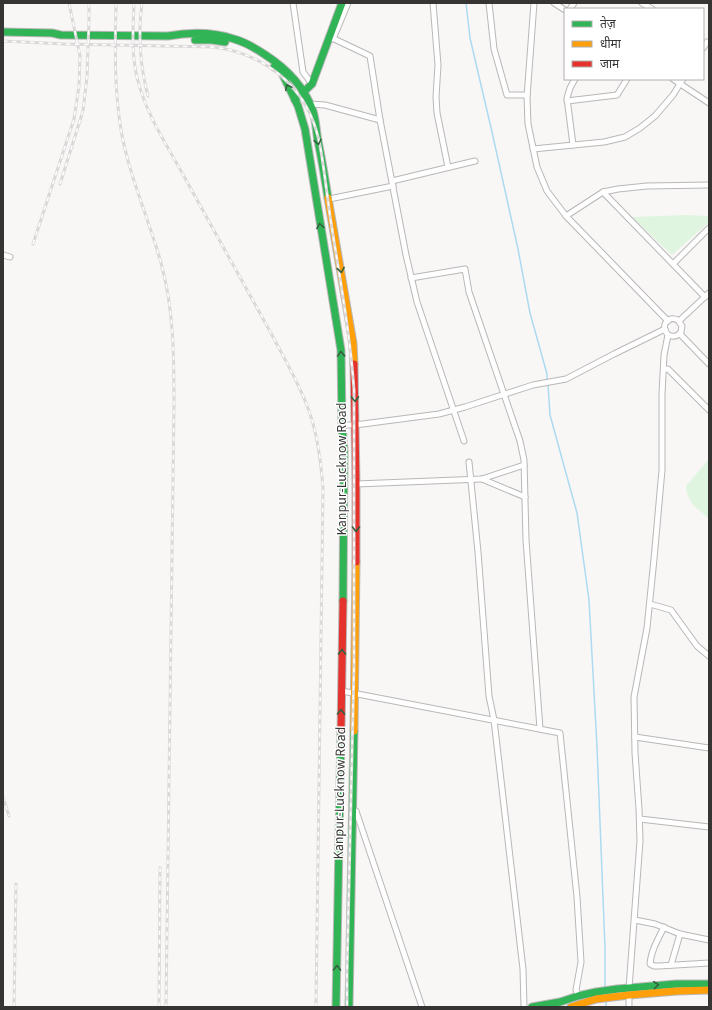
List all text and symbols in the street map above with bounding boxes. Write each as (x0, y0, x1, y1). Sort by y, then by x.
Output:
legend (564, 8, 704, 80)
text: तेज़ (600, 16, 617, 33)
text: धीमा (600, 36, 622, 53)
text: जाम (600, 56, 620, 73)
one-way arrow (285, 83, 293, 91)
one-way arrow (313, 139, 322, 145)
one-way arrow (316, 223, 325, 229)
one-way arrow (336, 267, 345, 273)
one-way arrow (337, 351, 345, 357)
one-way arrow (351, 396, 359, 402)
street label: Kanpur-Lucknow Road (332, 403, 352, 535)
one-way arrow (352, 526, 360, 532)
one-way arrow (338, 649, 346, 655)
one-way arrow (337, 709, 345, 715)
street label: Kanpur-Lucknow Road (329, 726, 351, 860)
one-way arrow (333, 965, 341, 971)
one-way arrow (653, 981, 659, 990)

